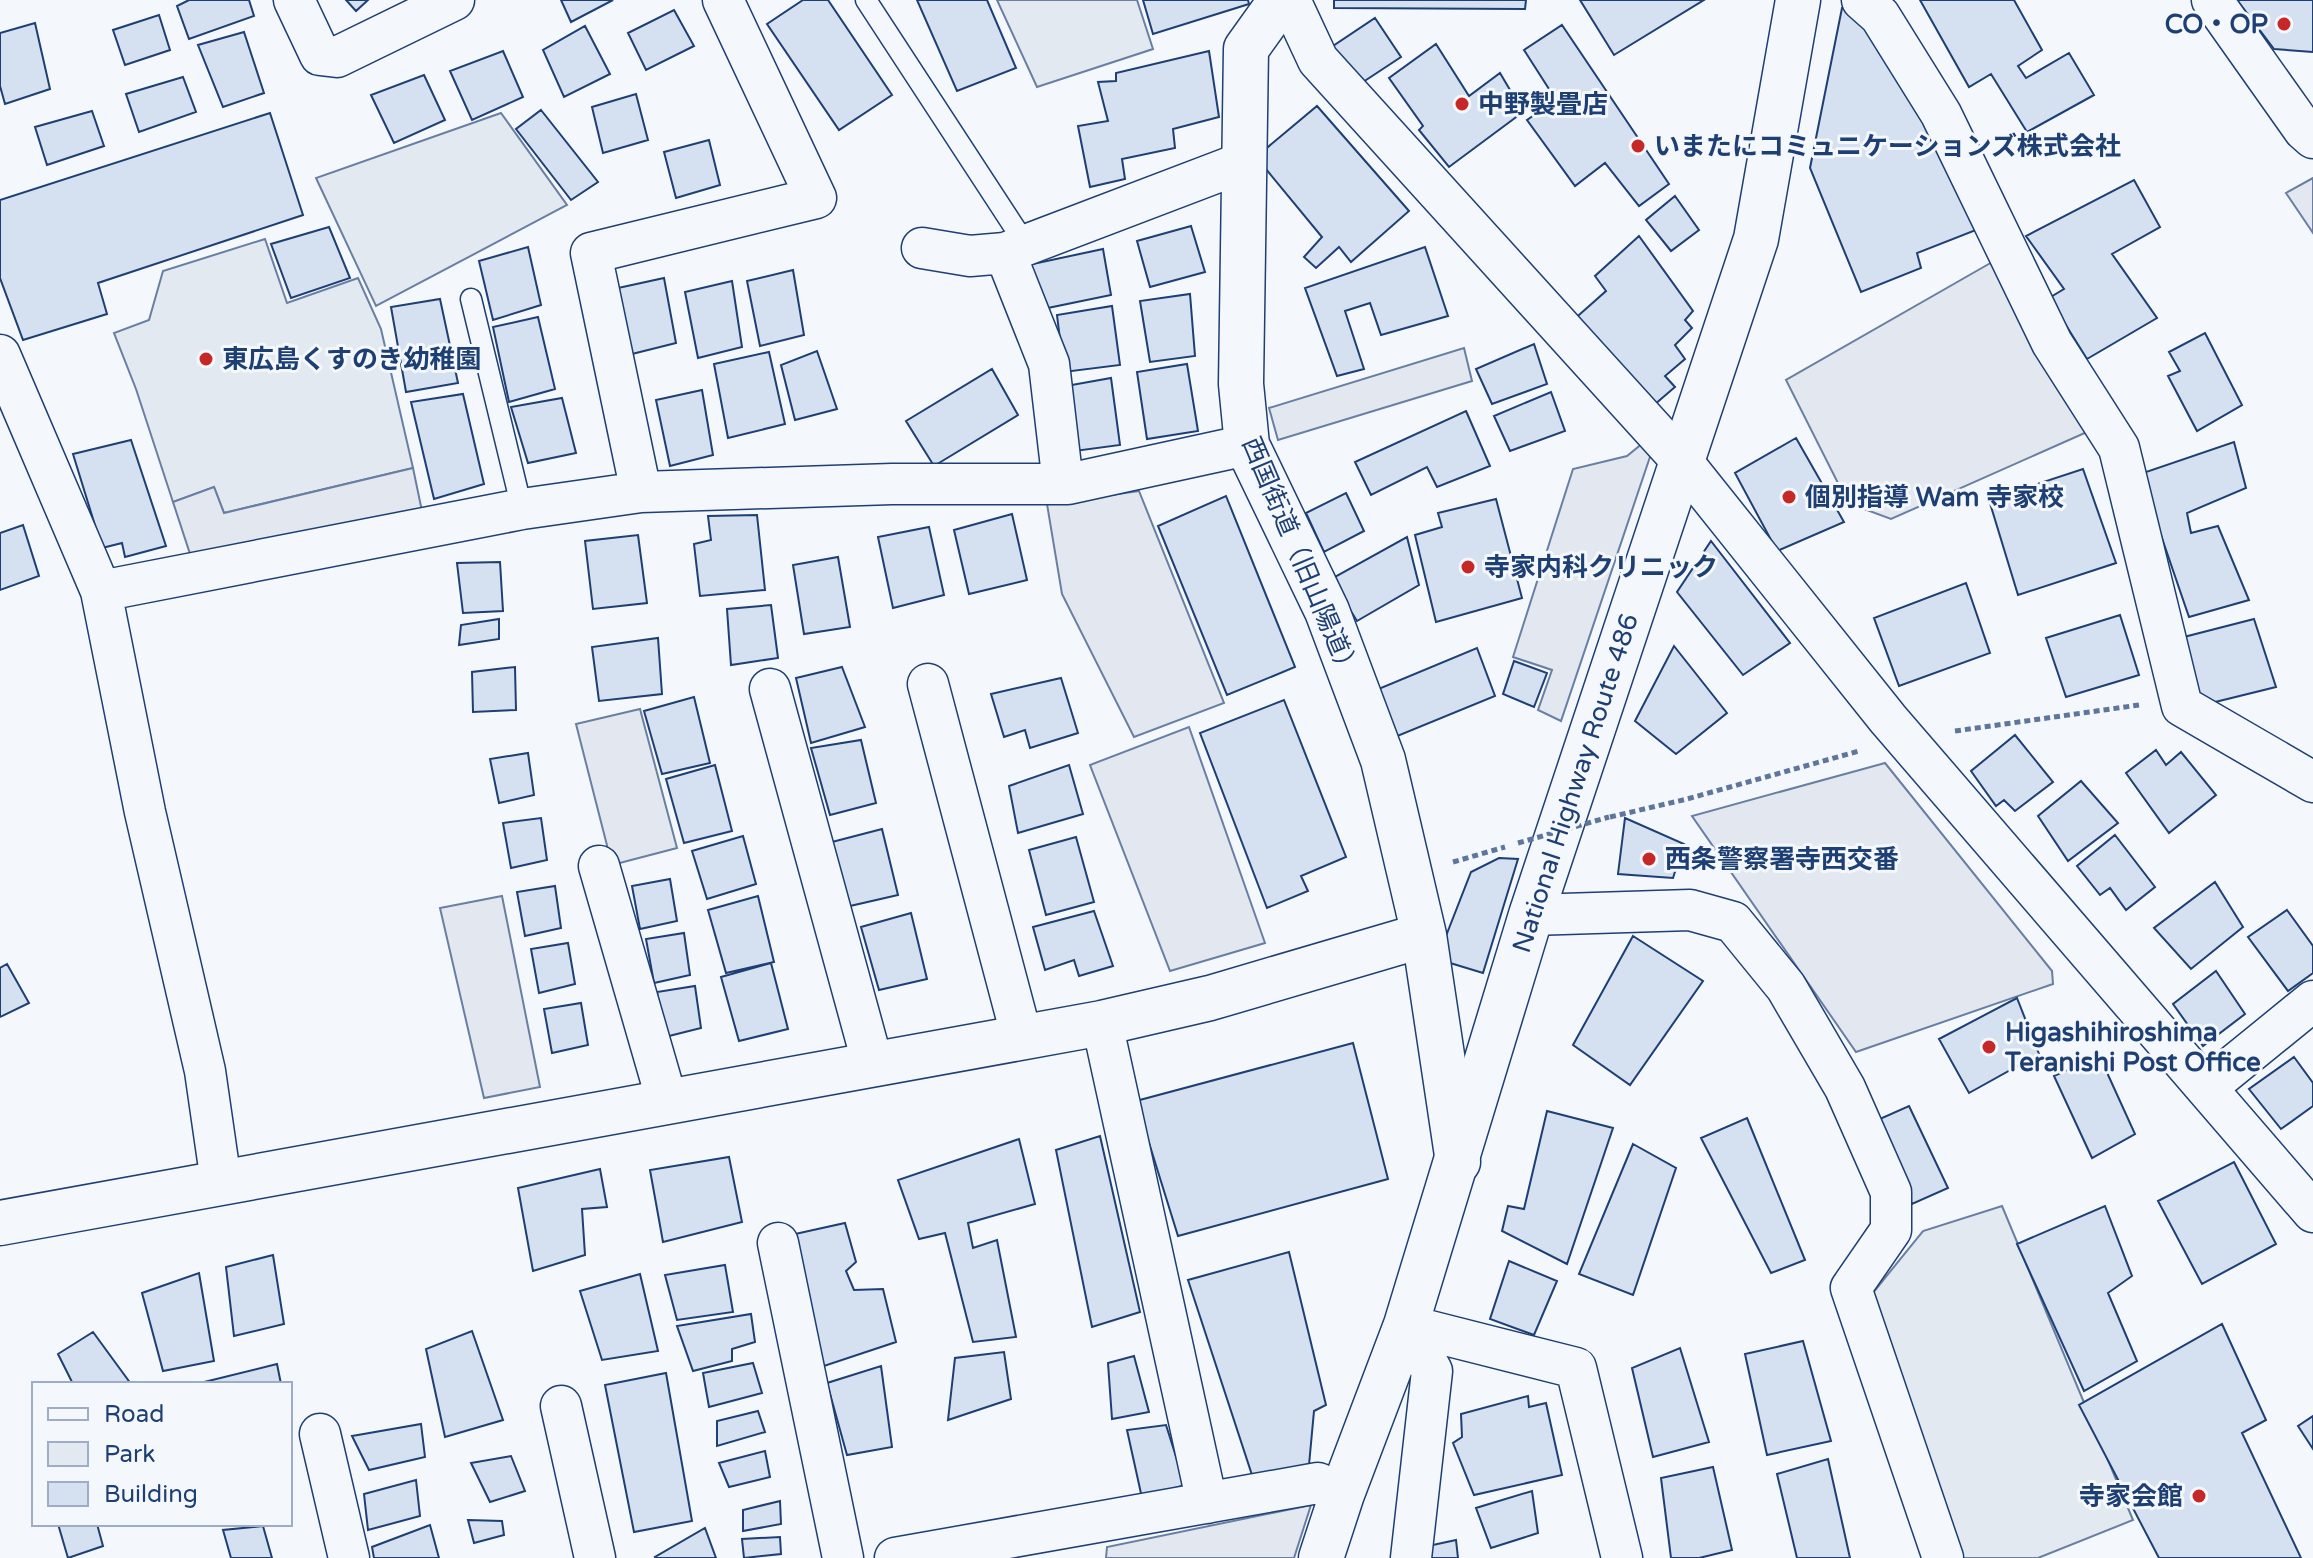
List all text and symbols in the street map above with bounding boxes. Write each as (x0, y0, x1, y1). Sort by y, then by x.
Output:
place label: CO・OP (2165, 9, 2269, 40)
marker: CO・OP (2275, 15, 2293, 33)
place label: 中野製畳店 (1478, 89, 1608, 120)
marker: 中野製畳店 (1453, 95, 1471, 113)
place label: いまたにコミュニケーションズ株式会社 (1654, 131, 2121, 162)
marker: いまたにコミュニケーションズ株式会社 (1629, 137, 1647, 155)
place label: 東広島くすのき幼稚園 (222, 344, 481, 375)
marker: 東広島くすのき幼稚園 (197, 350, 215, 368)
street label: 西国街道（旧山陽道） (1235, 432, 1366, 684)
place label: 個別指導 Wam 寺家校 (1805, 482, 2064, 513)
marker: 個別指導 Wam 寺家校 (1780, 488, 1798, 506)
place label: 寺家内科クリニック (1484, 552, 1718, 583)
marker: 寺家内科クリニック (1459, 558, 1477, 576)
street label: National Highway Route 486 (1506, 610, 1645, 957)
place label: 西条警察署寺西交番 (1665, 844, 1899, 875)
marker: 西条警察署寺西交番 (1640, 850, 1658, 868)
place label: Higashihiroshima Teranishi Post Office (2004, 1017, 2261, 1078)
marker: Higashihiroshima Teranishi Post Office (1980, 1038, 1998, 1056)
legend (32, 1382, 292, 1526)
text: Road (104, 1400, 164, 1429)
text: Park (104, 1440, 155, 1469)
text: Building (104, 1480, 198, 1509)
place label: 寺家会館 (2079, 1481, 2183, 1512)
marker: 寺家会館 (2190, 1487, 2208, 1505)

